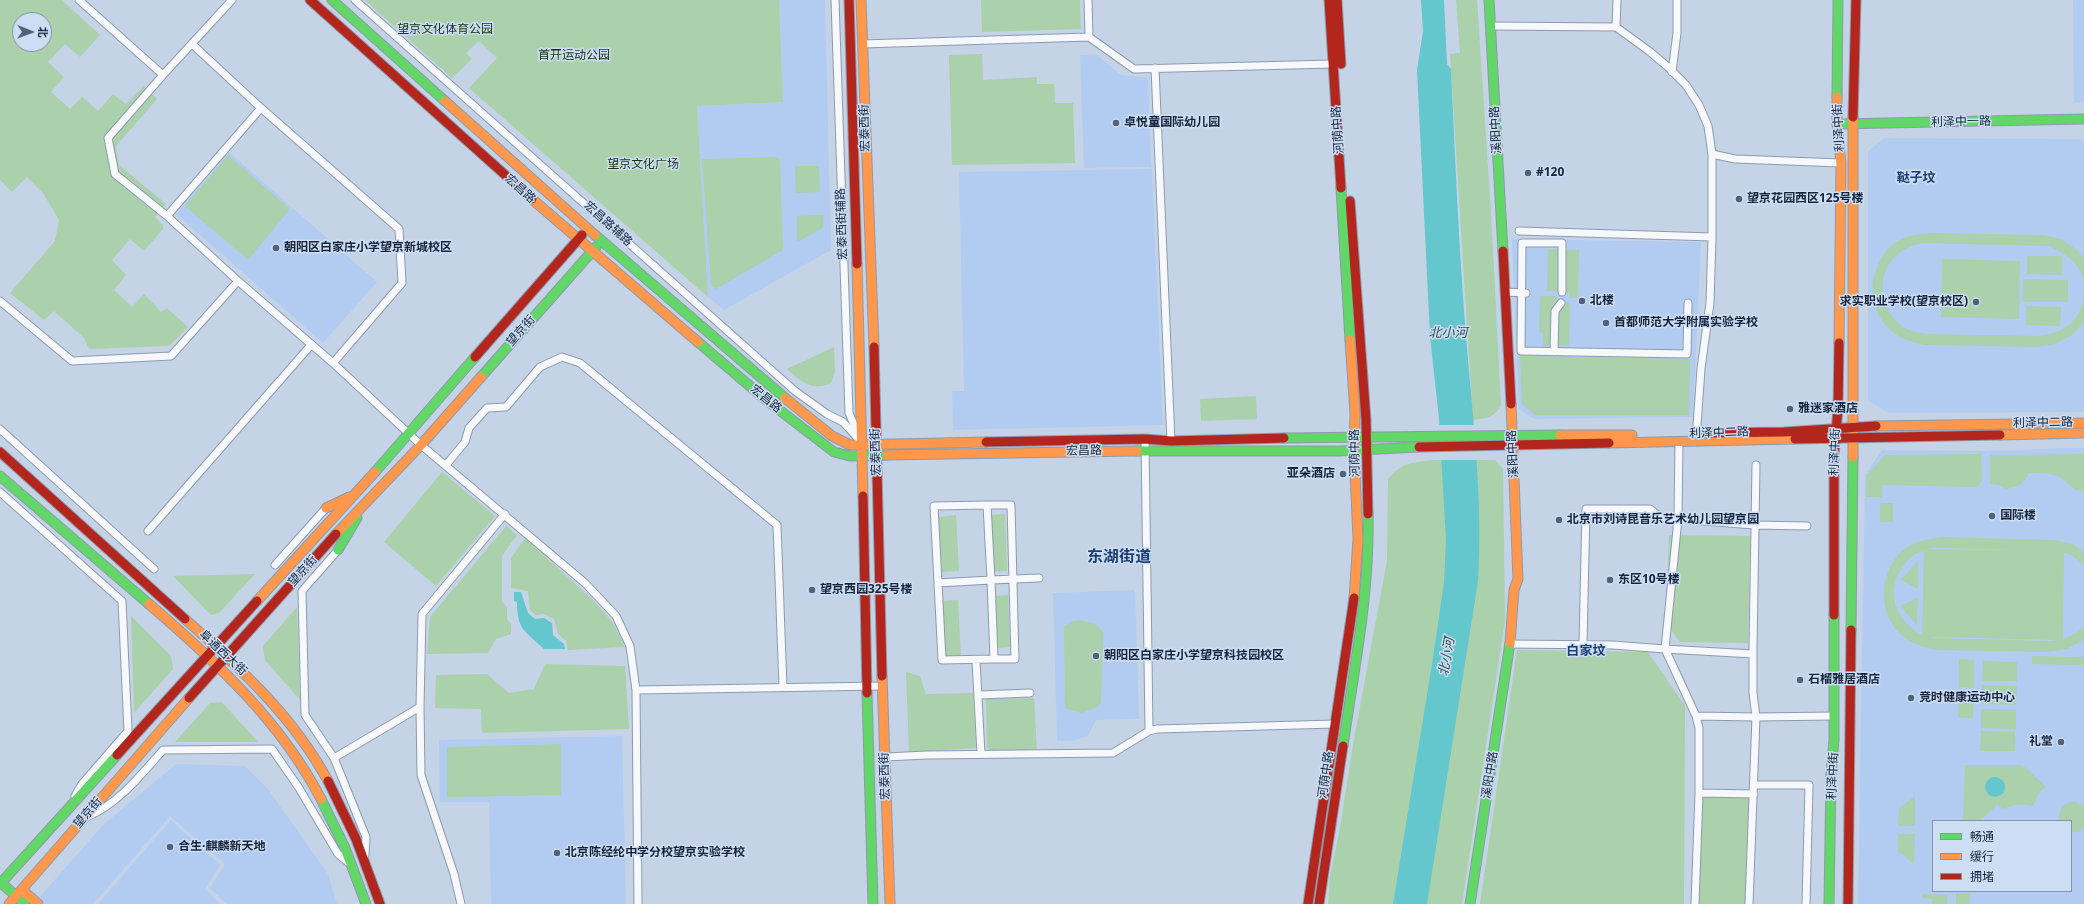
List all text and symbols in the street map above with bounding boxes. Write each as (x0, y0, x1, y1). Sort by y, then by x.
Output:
north arrow (12, 12, 52, 52)
park label: 望京文化体育公园 (397, 23, 493, 37)
text: 北 (36, 27, 51, 38)
park label: 首开运动公园 (538, 49, 610, 63)
street label: 宏泰西街 (857, 104, 873, 152)
street label: 利泽中街 (1831, 104, 1847, 152)
street label: 河荫中路 (1329, 106, 1347, 154)
street label: 溪阳中路 (1488, 106, 1504, 154)
street label: 利泽中一路 (1931, 114, 1991, 130)
place label: 卓悦童国际幼儿园 (1124, 116, 1220, 130)
marker: 卓悦童国际幼儿园 (1111, 118, 1121, 128)
park label: 望京文化广场 (607, 158, 679, 172)
place label: #120 (1536, 166, 1564, 180)
marker: #120 (1523, 168, 1533, 178)
district label: 鞑子坟 (1897, 170, 1935, 186)
street label: 宏昌路 (502, 172, 538, 206)
street label: 宏泰西街辅路 (834, 188, 850, 260)
place label: 望京花园西区125号楼 (1747, 192, 1864, 206)
marker: 望京花园西区125号楼 (1734, 194, 1744, 204)
street label: 宏昌路辅路 (581, 199, 635, 249)
place label: 朝阳区白家庄小学望京新城校区 (284, 241, 452, 255)
marker: 朝阳区白家庄小学望京新城校区 (271, 243, 281, 253)
place label: 北楼 (1590, 294, 1614, 308)
place label: 求实职业学校(望京校区) (1840, 295, 1968, 309)
marker: 北楼 (1577, 296, 1587, 306)
marker: 求实职业学校(望京校区) (1971, 297, 1981, 307)
street label: 望京街 (504, 313, 538, 349)
place label: 首都师范大学附属实验学校 (1614, 316, 1758, 330)
marker: 首都师范大学附属实验学校 (1601, 318, 1611, 328)
water label: 北小河 (1429, 325, 1467, 341)
street label: 宏昌路 (747, 382, 785, 416)
place label: 雅迷家酒店 (1798, 402, 1858, 416)
marker: 雅迷家酒店 (1785, 404, 1795, 414)
street label: 利泽中二路 (2013, 415, 2073, 431)
street label: 利泽中二路 (1689, 425, 1749, 441)
street label: 宏泰西街 (868, 428, 884, 476)
street label: 利泽中街 (1827, 428, 1843, 476)
street label: 河荫中路 (1347, 429, 1363, 477)
street label: 溪阳中路 (1505, 430, 1521, 478)
street label: 宏昌路 (1066, 443, 1102, 459)
place label: 亚朵酒店 (1287, 467, 1335, 481)
marker: 亚朵酒店 (1338, 469, 1348, 479)
place label: 国际楼 (2000, 509, 2036, 523)
marker: 国际楼 (1987, 511, 1997, 521)
place label: 北京市刘诗昆音乐艺术幼儿园望京园 (1567, 513, 1759, 527)
marker: 北京市刘诗昆音乐艺术幼儿园望京园 (1554, 515, 1564, 525)
district label: 东湖街道 (1087, 547, 1151, 567)
street label: 望京街 (286, 553, 320, 589)
place label: 东区10号楼 (1618, 573, 1680, 587)
marker: 东区10号楼 (1605, 575, 1615, 585)
place label: 望京西园325号楼 (820, 583, 913, 597)
marker: 望京西园325号楼 (807, 585, 817, 595)
street label: 阜通西大街 (196, 627, 250, 679)
water label: 北小河 (1436, 636, 1458, 678)
district label: 白家坟 (1567, 643, 1605, 659)
place label: 朝阳区白家庄小学望京科技园校区 (1104, 649, 1284, 663)
marker: 朝阳区白家庄小学望京科技园校区 (1091, 651, 1101, 661)
place label: 石榴雅居酒店 (1808, 673, 1880, 687)
marker: 石榴雅居酒店 (1795, 675, 1805, 685)
place label: 竞时健康运动中心 (1919, 691, 2015, 705)
marker: 竞时健康运动中心 (1906, 693, 1916, 703)
place label: 礼堂 (2029, 735, 2053, 749)
marker: 礼堂 (2056, 737, 2066, 747)
street label: 河荫中路 (1316, 750, 1336, 800)
street label: 溪阳中路 (1479, 750, 1501, 800)
street label: 宏泰西街 (877, 752, 893, 800)
street label: 利泽中街 (1825, 752, 1841, 800)
street label: 望京街 (71, 795, 105, 831)
legend (1932, 820, 2072, 892)
text: 畅通 (1970, 828, 1994, 845)
place label: 合生·麒麟新天地 (178, 840, 265, 854)
marker: 合生·麒麟新天地 (165, 842, 175, 852)
place label: 北京陈经纶中学分校望京实验学校 (565, 846, 745, 860)
marker: 北京陈经纶中学分校望京实验学校 (552, 848, 562, 858)
text: 缓行 (1970, 848, 1994, 865)
text: 拥堵 (1970, 868, 1994, 885)

